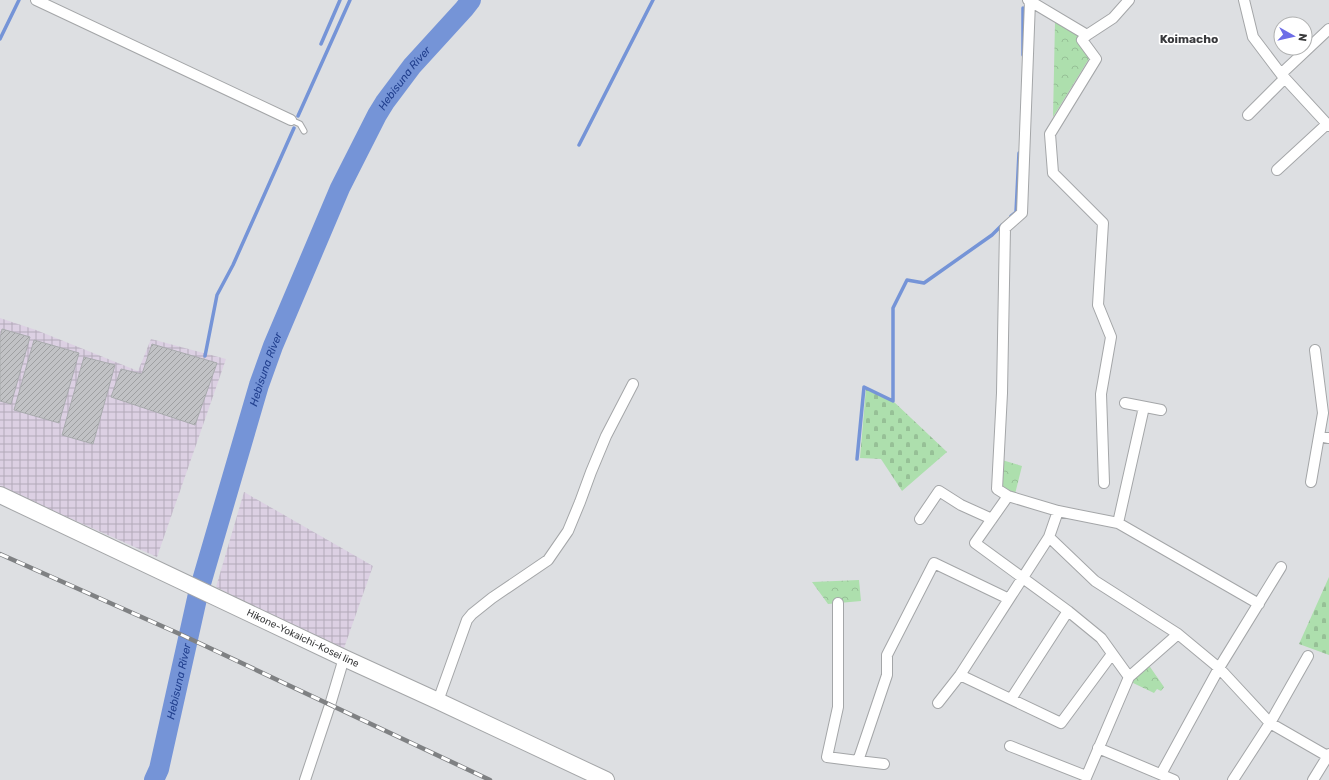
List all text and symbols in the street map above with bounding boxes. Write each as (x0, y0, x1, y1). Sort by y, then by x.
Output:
north arrow (1273, 16, 1313, 56)
district label: Koimacho (1160, 32, 1218, 46)
text: N (1295, 32, 1309, 42)
water label: Hebisuna River (375, 43, 434, 112)
water label: Hebisuna River (247, 330, 285, 408)
street label: Hikone-Yokaichi-Kosei line (245, 607, 361, 670)
water label: Hebisuna River (164, 641, 194, 720)

